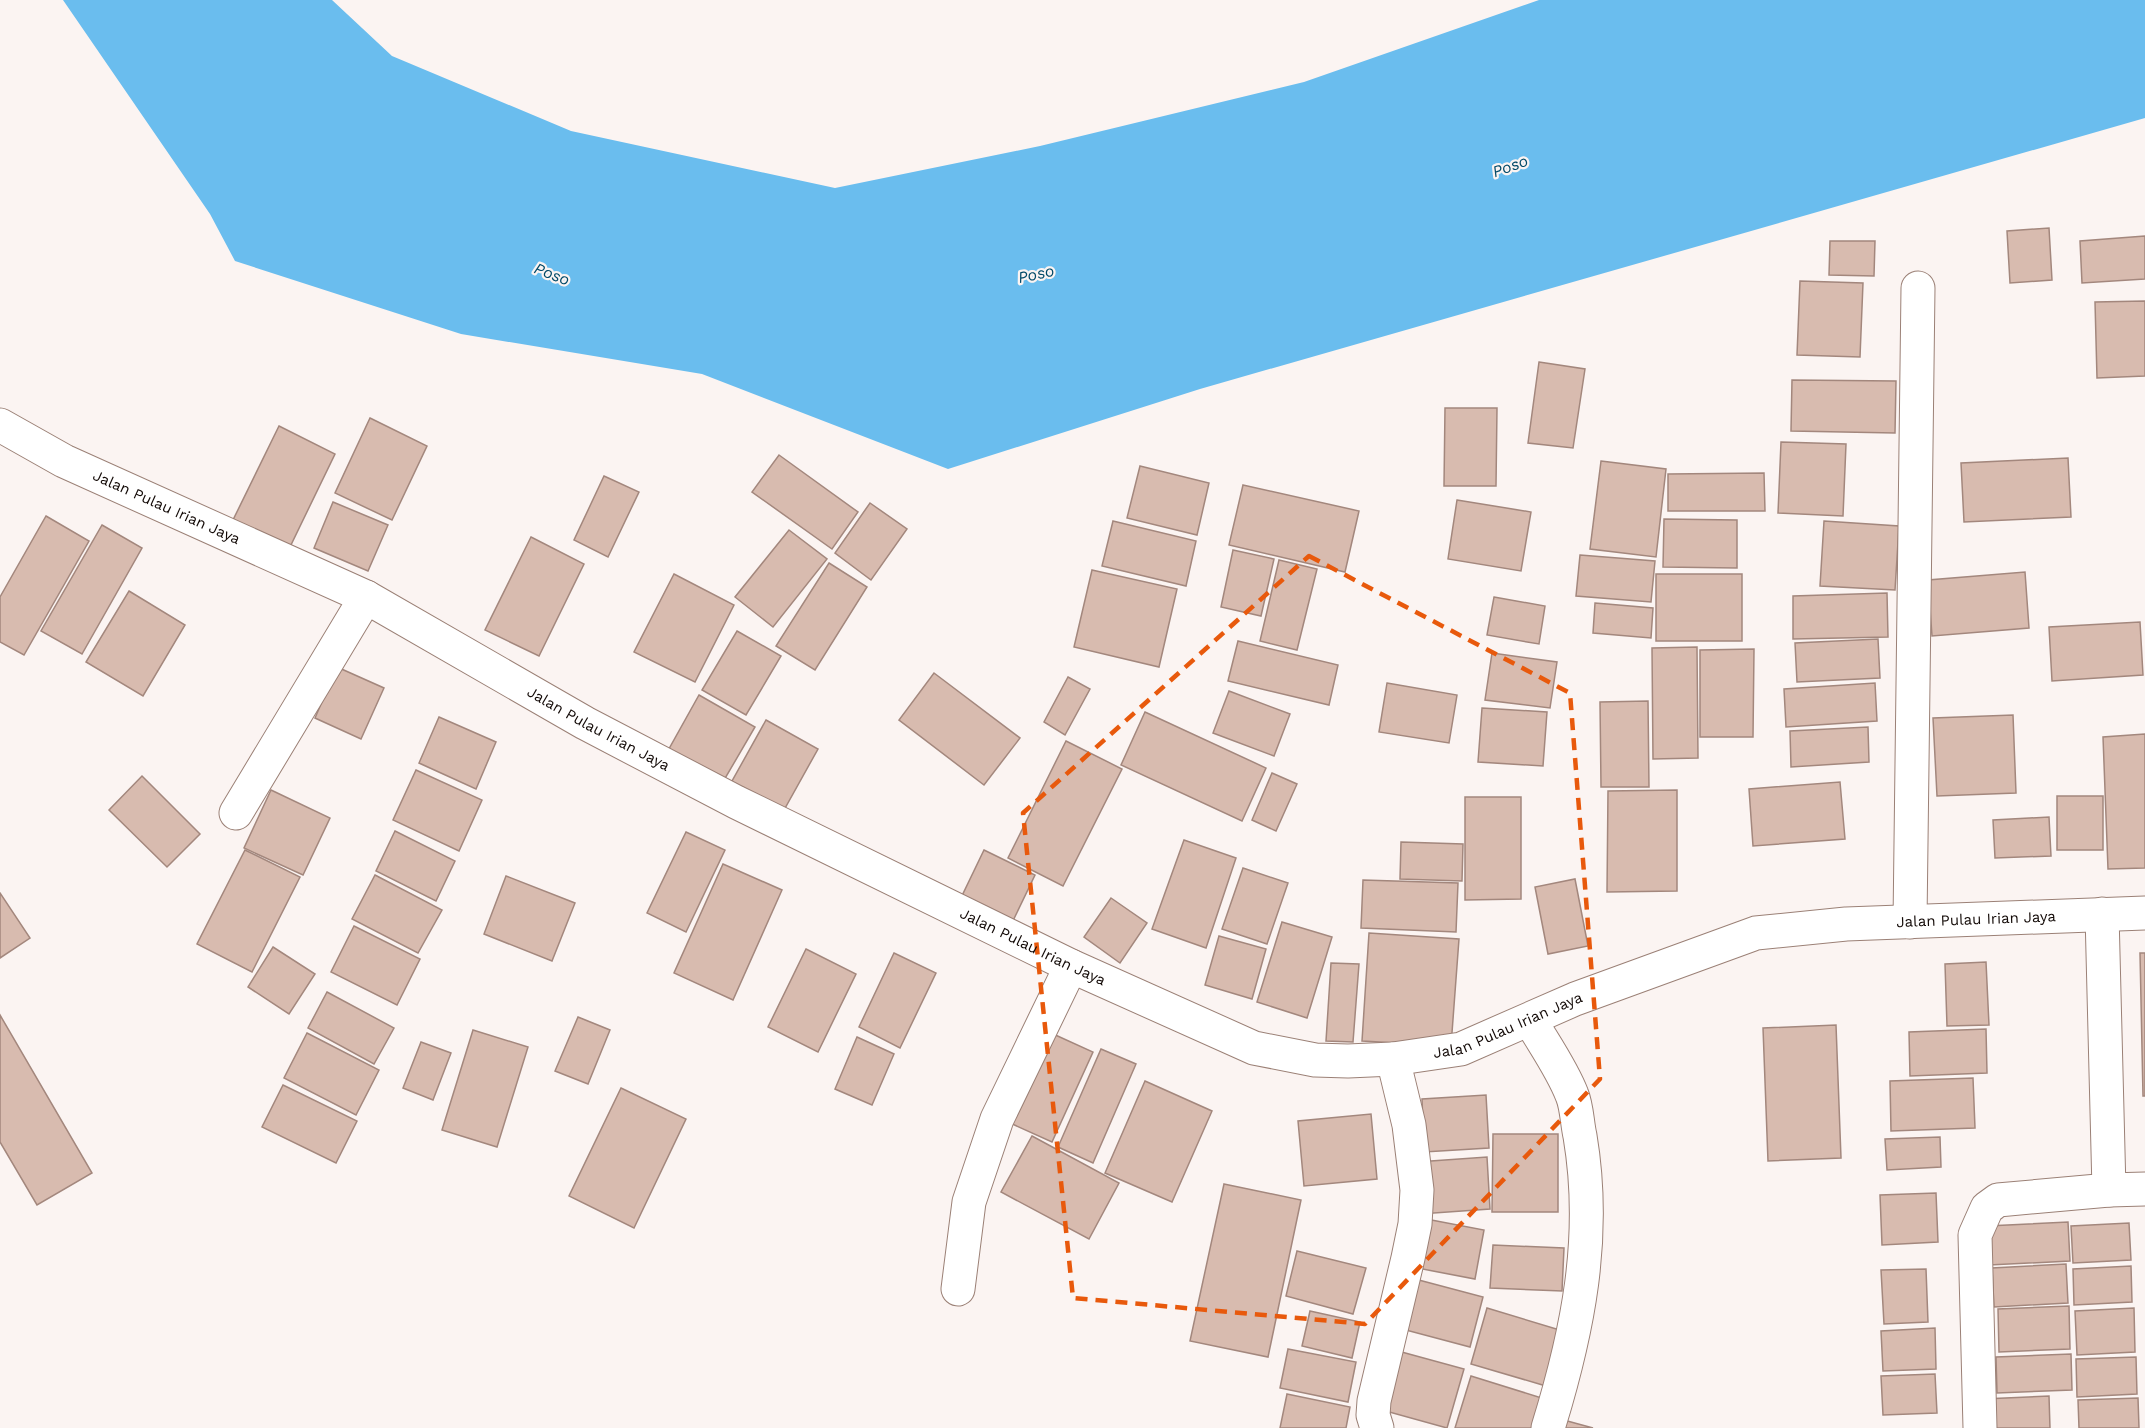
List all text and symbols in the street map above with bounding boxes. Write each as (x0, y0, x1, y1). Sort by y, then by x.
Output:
water label: Poso (1490, 151, 1530, 181)
water label: Poso (531, 259, 573, 289)
water label: Poso (1016, 261, 1056, 287)
street label: Jalan Pulau Irian Jaya (90, 466, 244, 548)
street label: Jalan Pulau Irian Jaya (524, 683, 673, 775)
street label: Jalan Pulau Irian Jaya (957, 904, 1109, 990)
street label: Jalan Pulau Irian Jaya (1896, 907, 2057, 931)
street label: Jalan Pulau Irian Jaya (1432, 988, 1585, 1062)

